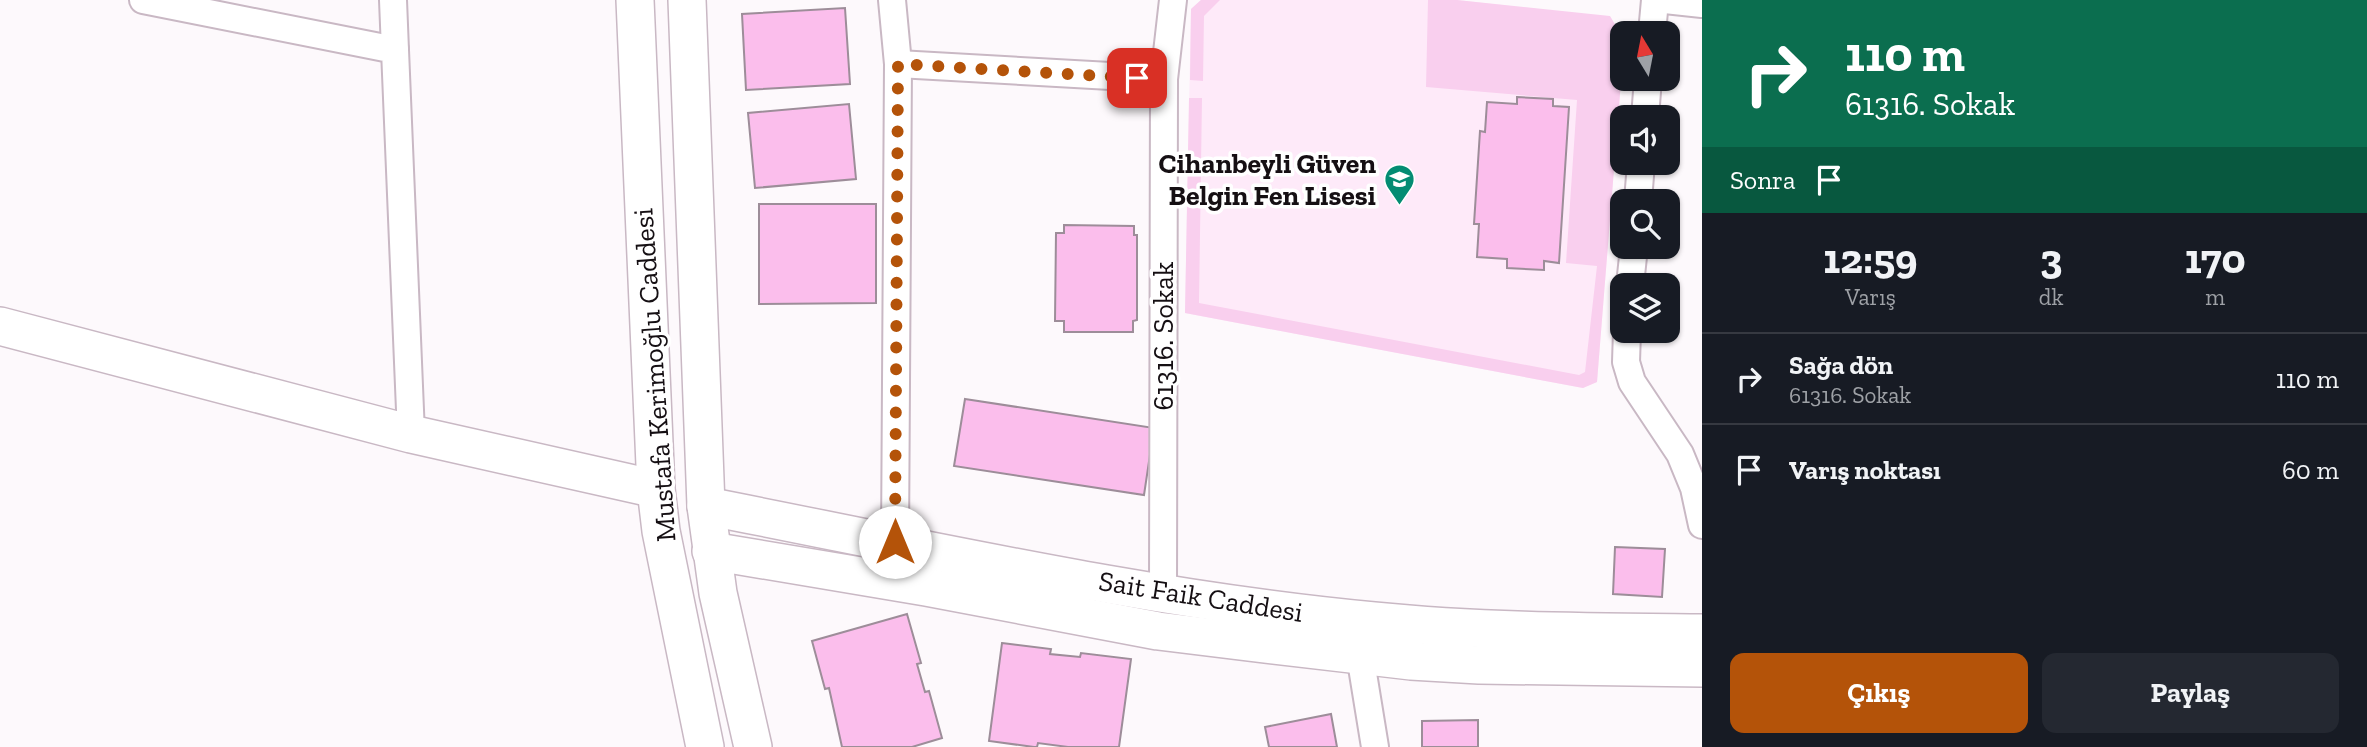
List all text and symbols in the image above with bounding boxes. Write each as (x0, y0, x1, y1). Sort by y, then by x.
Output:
north arrow (1610, 21, 1680, 91)
map controls (1610, 21, 1680, 343)
text: 110 m (1845, 25, 1965, 84)
icon: right (1730, 28, 1821, 119)
pin (1107, 48, 1167, 108)
icon: arrive (1118, 59, 1156, 97)
text: 61316. Sokak (1845, 85, 2015, 123)
button: sound (1610, 105, 1680, 175)
place label: Cihanbeyli Güven Belgin Fen Lisesi (1159, 147, 1376, 212)
icon: arrive (1810, 161, 1848, 199)
school or university icon: Cihanbeyli Güven Belgin Fen Lisesi (1382, 162, 1416, 206)
text: Sonra (1730, 164, 1796, 196)
button: search (1610, 189, 1680, 259)
street label: Mustafa Kerimoğlu Caddesi (626, 207, 683, 543)
text: 12:59 (1823, 233, 1918, 284)
text: 3 (2040, 233, 2062, 284)
text: 170 (2185, 233, 2246, 284)
street label: 61316. Sokak (1147, 261, 1180, 410)
button: layers (1610, 273, 1680, 343)
text: Varış (1845, 283, 1896, 311)
text: dk (2039, 283, 2063, 311)
text: m (2205, 283, 2225, 311)
text: Sağa dön (1789, 349, 1893, 381)
icon: right (1730, 360, 1768, 398)
text: 110 m (2276, 363, 2339, 395)
text: 61316. Sokak (1789, 381, 1911, 409)
icon: arrive (1730, 451, 1768, 489)
text: Varış noktası (1789, 454, 1941, 486)
text: 60 m (2282, 454, 2339, 486)
position arrow (858, 505, 932, 579)
street label: Sait Faik Caddesi (1097, 564, 1305, 629)
button: Çıkış (1730, 653, 2028, 733)
button: Paylaş (2042, 653, 2339, 733)

